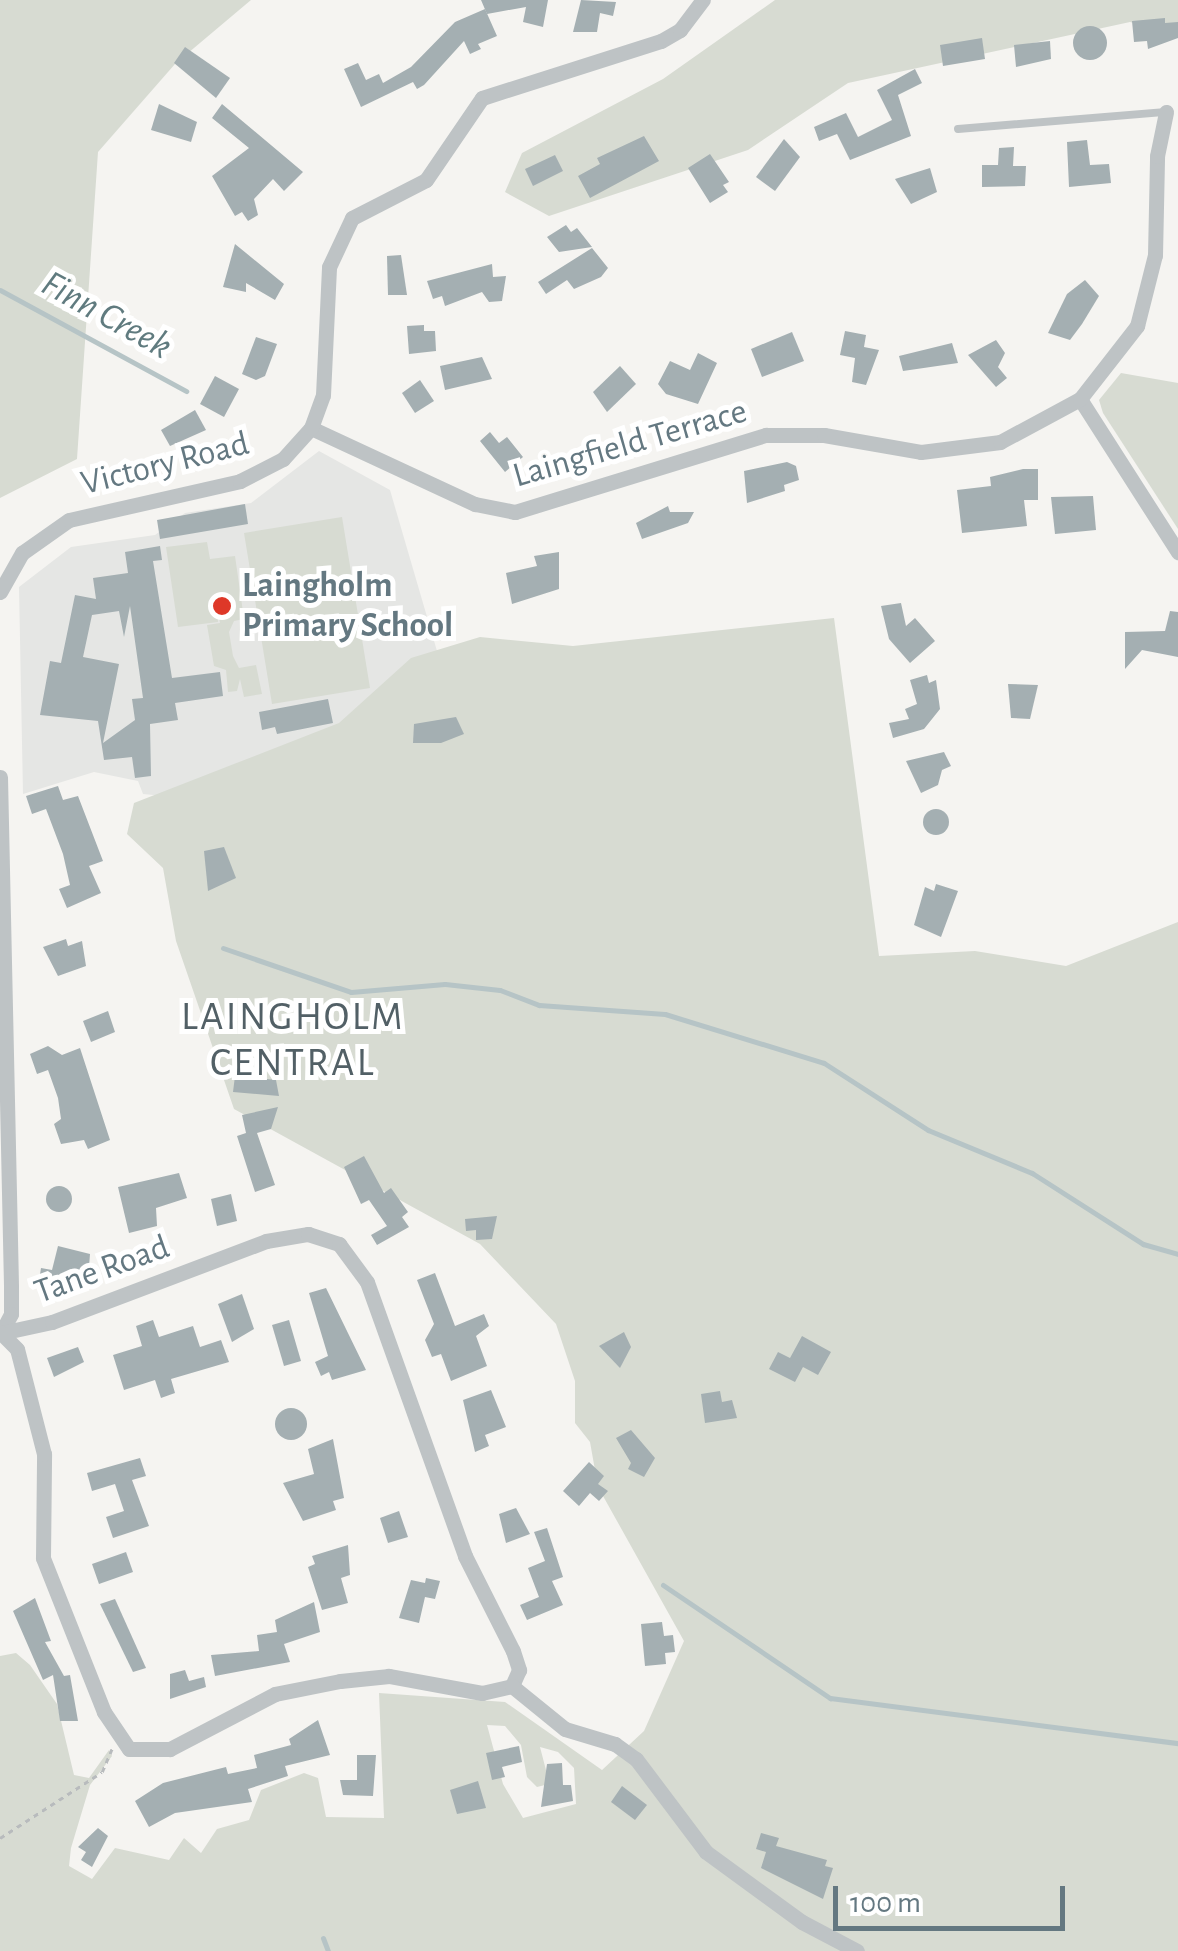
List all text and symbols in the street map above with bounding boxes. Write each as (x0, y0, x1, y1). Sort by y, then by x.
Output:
water label: Finn Creek (33, 262, 179, 370)
street label: Laingfield Terrace (508, 391, 752, 497)
street label: Victory Road (77, 423, 253, 505)
place label: Laingholm Primary School (242, 565, 453, 647)
marker: Laingholm Primary School (211, 595, 233, 617)
district label: LAINGHOLM CENTRAL (181, 993, 405, 1087)
street label: Tane Road (29, 1226, 175, 1314)
scale bar (838, 1866, 1070, 1928)
text: 100 m (850, 1888, 921, 1918)

